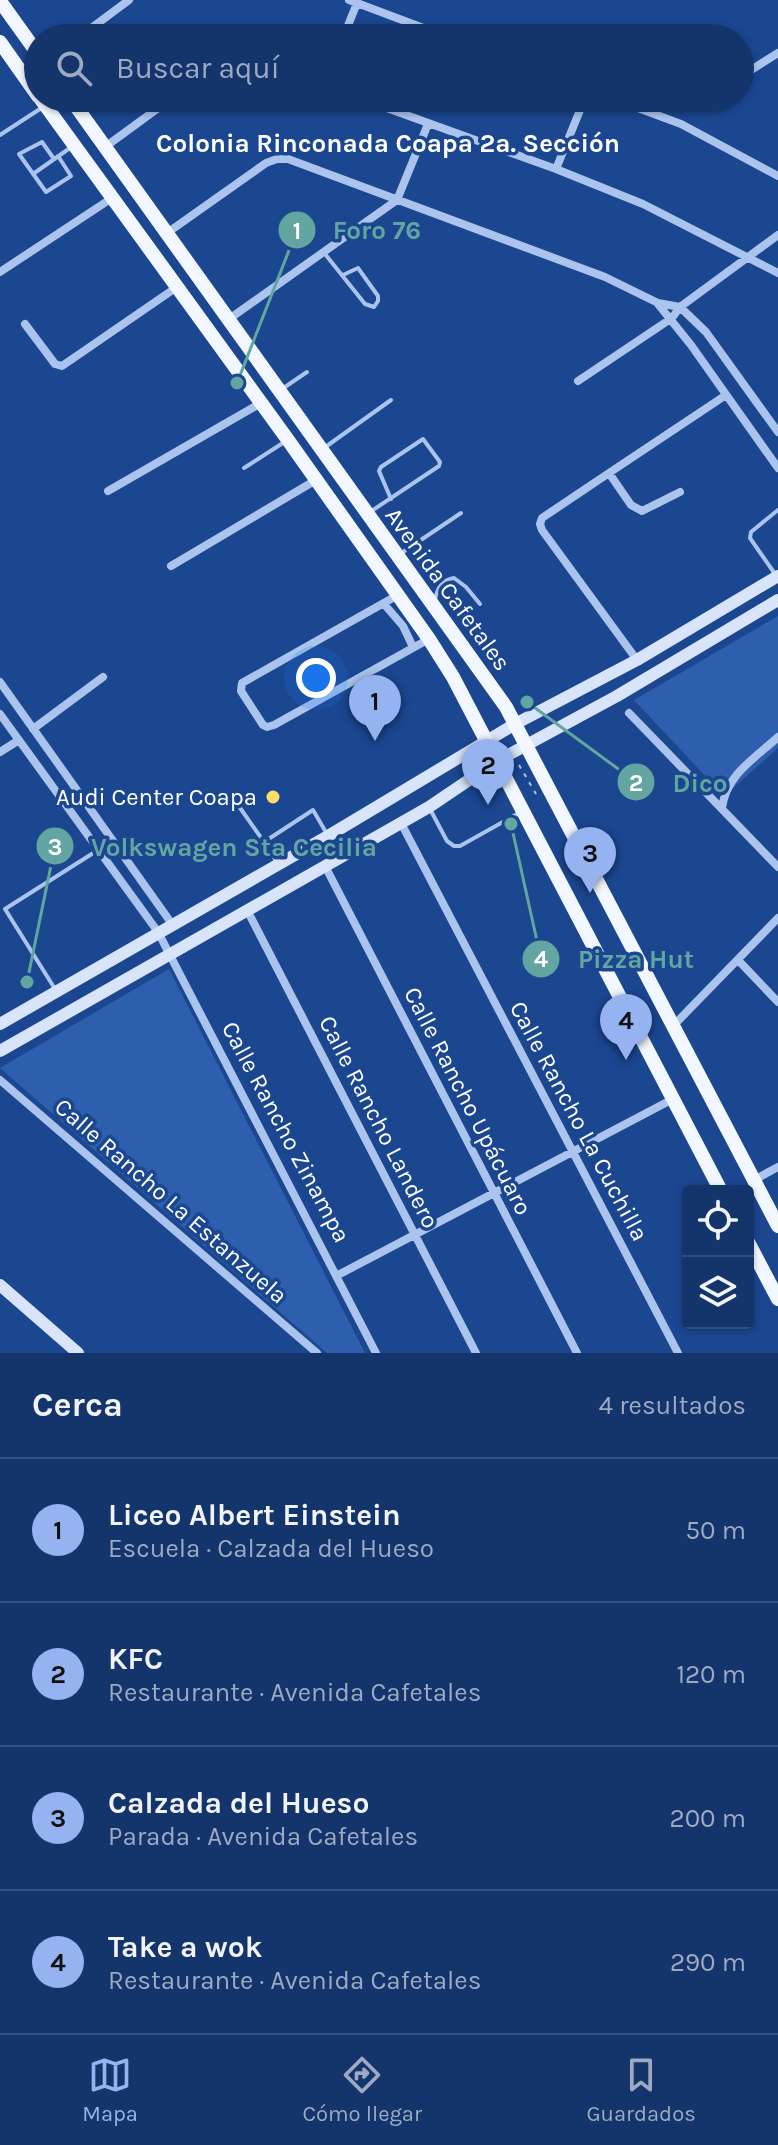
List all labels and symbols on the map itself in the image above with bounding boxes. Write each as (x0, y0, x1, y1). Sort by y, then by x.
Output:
district label: Colonia Rinconada Coapa 2a. Sección (156, 128, 620, 159)
callout: Foro 76 (277, 205, 437, 255)
text: Foro 76 (333, 215, 421, 246)
text: 1 (293, 217, 301, 245)
street label: Avenida Cafetales (379, 502, 517, 676)
your location (296, 658, 336, 698)
pin: 1 (349, 675, 401, 741)
pin: 2 (462, 739, 514, 805)
callout: Dico (616, 757, 743, 807)
text: Dico (673, 768, 727, 799)
text: 2 (629, 769, 643, 797)
place label: Audi Center Coapa (56, 783, 257, 811)
marker: Audi Center Coapa (264, 788, 282, 806)
callout: Volkswagen Sta Cecilia (35, 821, 393, 871)
pin: 3 (564, 827, 616, 893)
text: Volkswagen Sta Cecilia (91, 832, 377, 863)
text: 3 (48, 833, 62, 861)
callout: Pizza Hut (521, 934, 710, 984)
text: Pizza Hut (578, 944, 694, 975)
text: 4 (534, 945, 548, 973)
street label: Calle Rancho Upácuaro (398, 982, 538, 1220)
pin: 4 (600, 994, 652, 1060)
street label: Calle Rancho La Cuchilla (504, 996, 654, 1246)
street label: Calle Rancho Landero (313, 1011, 445, 1233)
street label: Calle Rancho Zinampa (216, 1017, 356, 1247)
street label: Calle Rancho La Estanzuela (49, 1092, 293, 1310)

